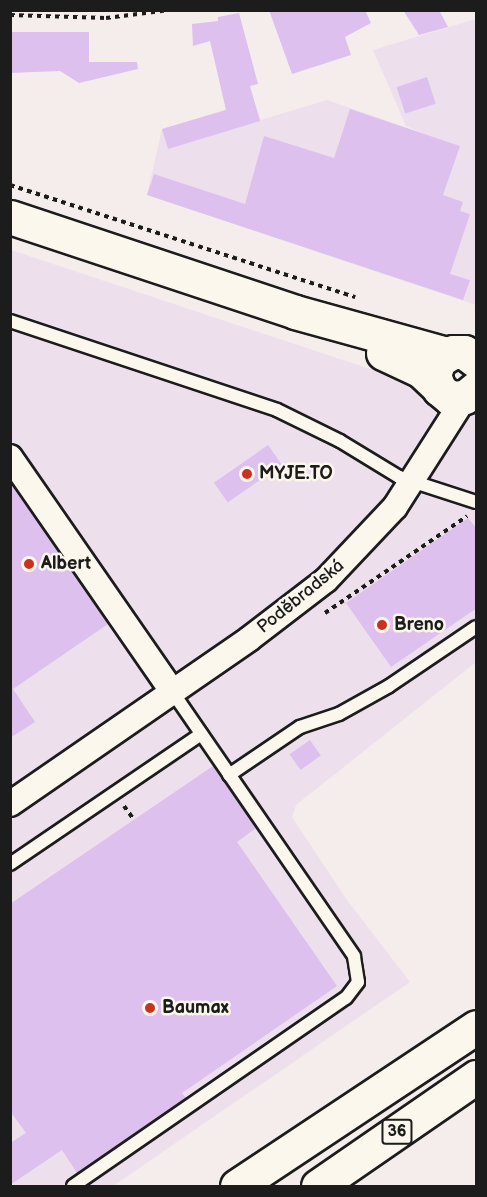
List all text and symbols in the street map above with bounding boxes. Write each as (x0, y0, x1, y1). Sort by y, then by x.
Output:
place label: MYJE.TO (259, 463, 333, 485)
marker: MYJE.TO (240, 467, 254, 481)
place label: Albert (41, 553, 91, 575)
street label: Poděbradská (253, 555, 349, 639)
marker: Albert (22, 557, 36, 571)
place label: Breno (394, 614, 444, 636)
marker: Breno (375, 618, 389, 632)
place label: Baumax (162, 997, 229, 1019)
marker: Baumax (143, 1001, 157, 1015)
road number: 36 (380, 1119, 414, 1145)

